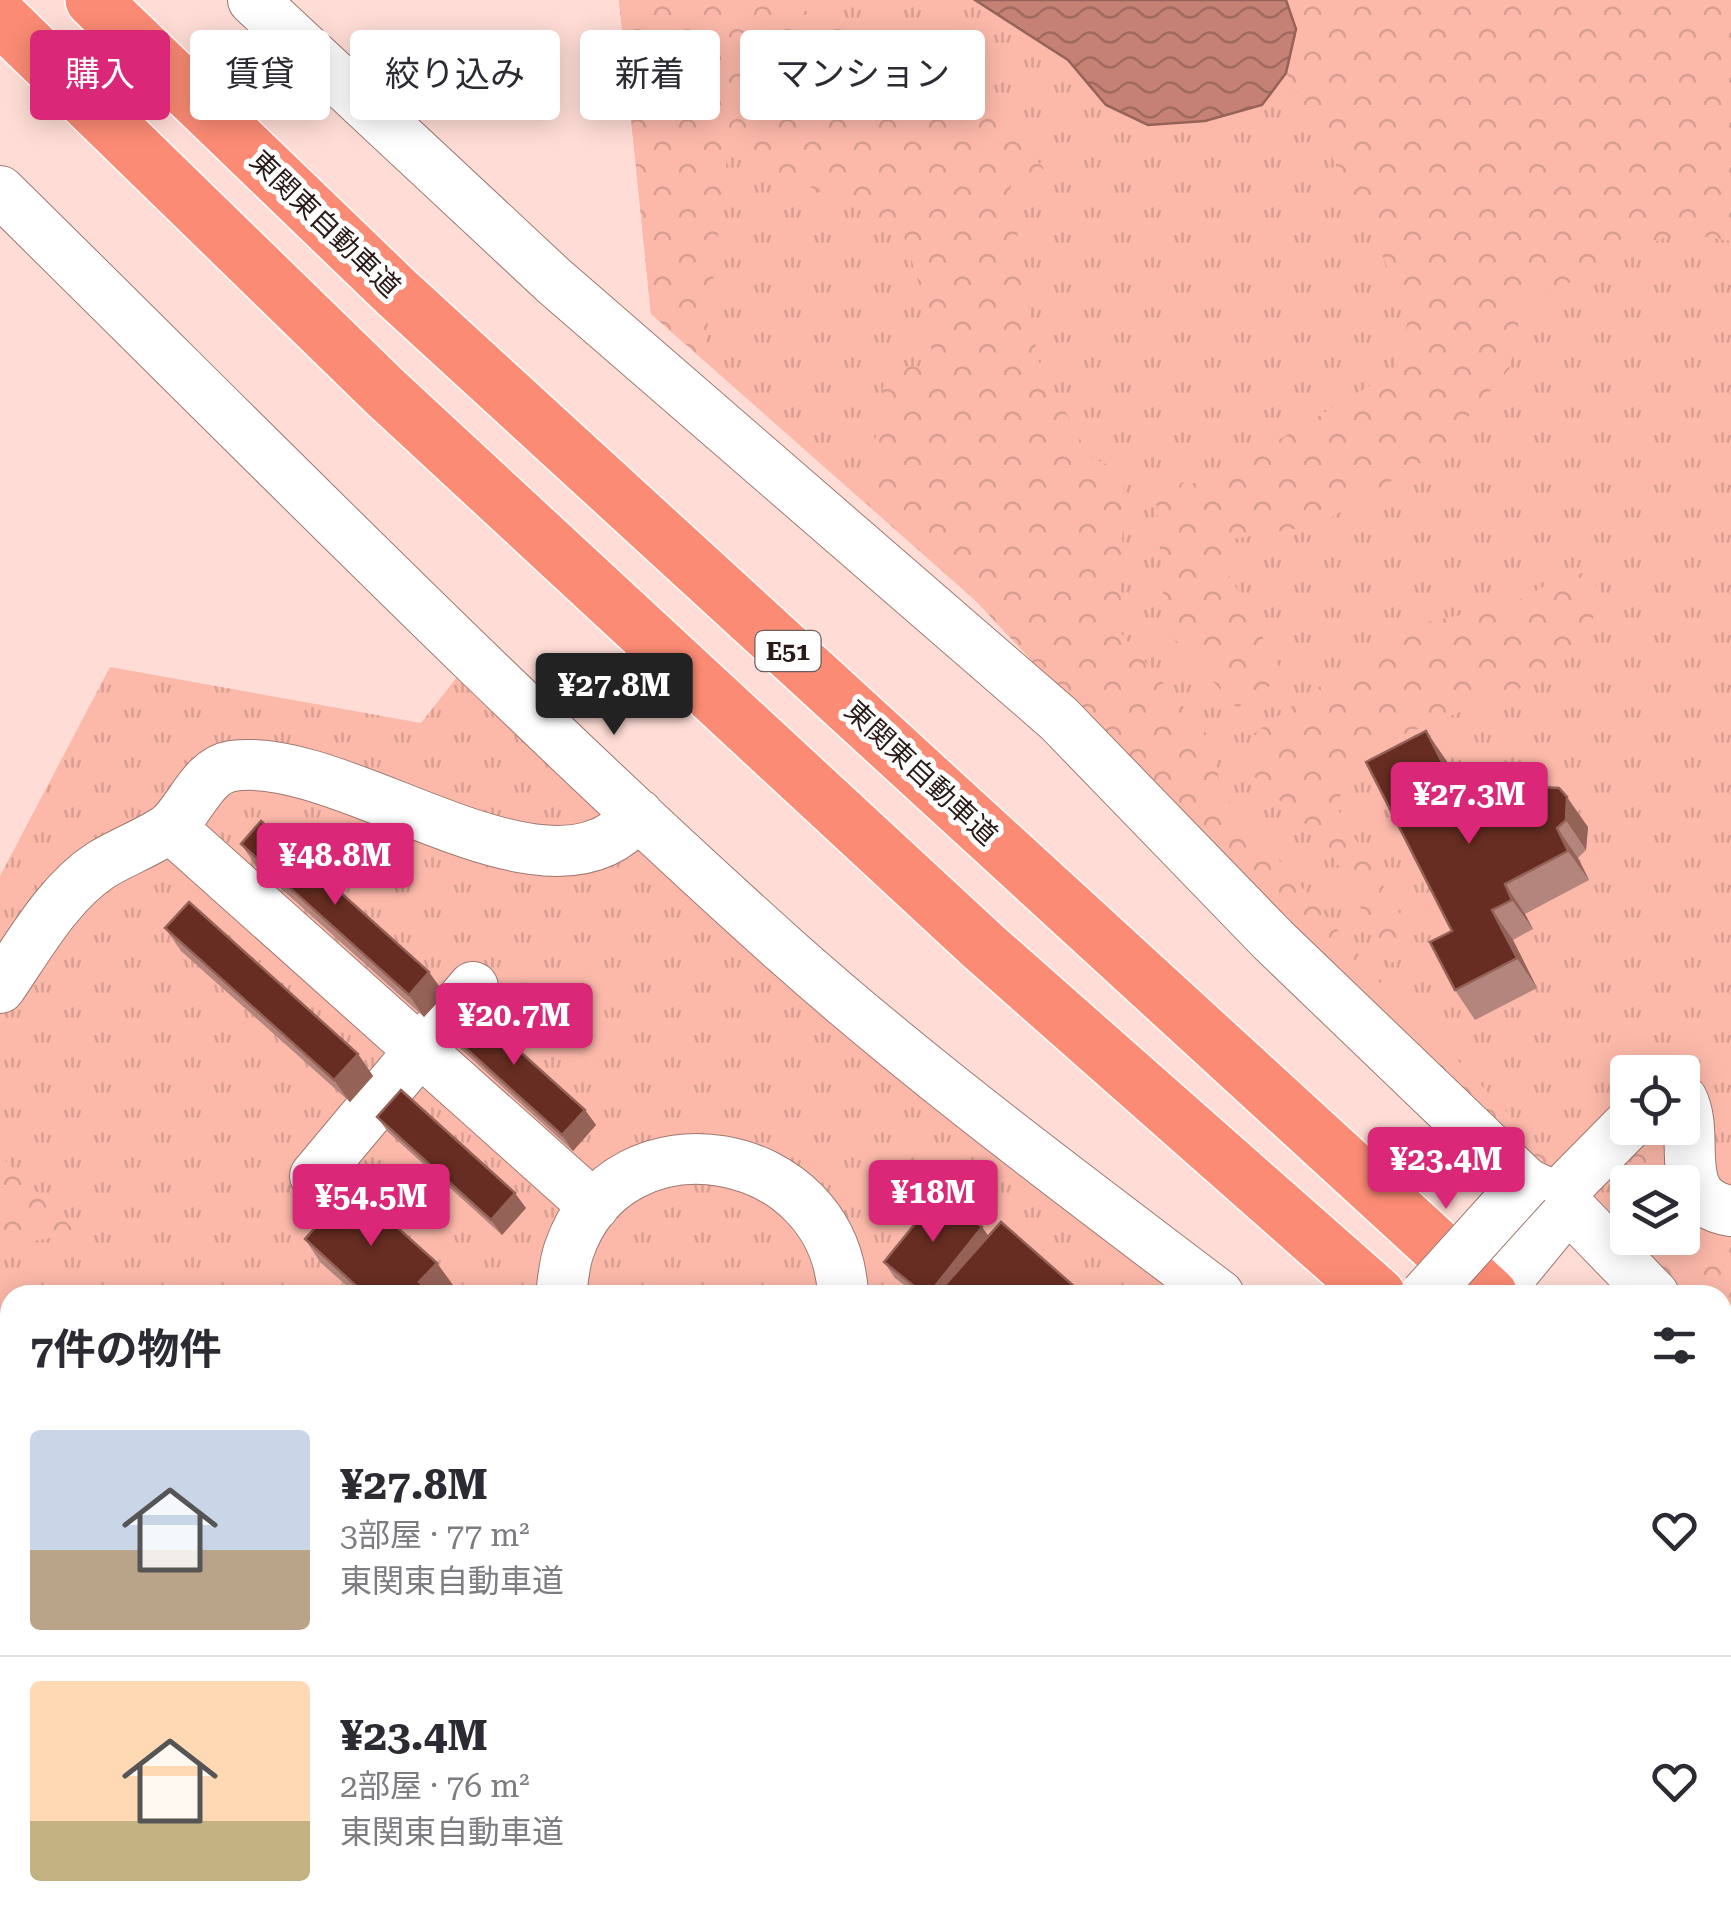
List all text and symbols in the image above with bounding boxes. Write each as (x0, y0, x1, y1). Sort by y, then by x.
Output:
chip: 購入 (30, 30, 170, 120)
chip: 賃貸 (190, 30, 330, 120)
chip: 絞り込み (350, 30, 560, 120)
chip: 新着 (580, 30, 720, 120)
chip: マンション (740, 30, 985, 120)
street label: 東関東自動車道 (243, 144, 407, 304)
road number: E51 (756, 631, 820, 671)
pin: ¥27.8M (533, 653, 695, 738)
text: ¥27.8M (558, 666, 670, 704)
street label: 東関東自動車道 (838, 694, 1004, 852)
pin: ¥27.3M (1388, 762, 1550, 847)
text: ¥27.3M (1413, 775, 1525, 813)
pin: ¥48.8M (254, 823, 416, 908)
text: ¥48.8M (279, 836, 391, 874)
pin: ¥20.7M (433, 983, 595, 1068)
text: ¥20.7M (458, 996, 570, 1034)
map controls (1610, 1055, 1700, 1255)
button: locate (1610, 1055, 1700, 1145)
pin: ¥23.4M (1365, 1127, 1527, 1212)
text: ¥23.4M (1390, 1140, 1502, 1178)
pin: ¥18M (874, 1160, 992, 1245)
pin: ¥54.5M (290, 1164, 452, 1249)
button: layers (1610, 1165, 1700, 1255)
text: ¥18M (891, 1173, 975, 1211)
text: ¥54.5M (315, 1177, 427, 1215)
icon: filters (1647, 1318, 1702, 1373)
text: 7件の物件 (30, 1325, 222, 1374)
text: ¥27.8M (340, 1460, 488, 1509)
icon: home (110, 1470, 230, 1590)
icon: heart (1647, 1503, 1702, 1558)
text: 3部屋 · 77 m² (340, 1516, 530, 1554)
text: 東関東自動車道 (340, 1562, 564, 1600)
text: ¥23.4M (340, 1711, 488, 1760)
icon: home (110, 1721, 230, 1841)
icon: heart (1647, 1754, 1702, 1809)
text: 2部屋 · 76 m² (340, 1767, 530, 1805)
text: 東関東自動車道 (340, 1813, 564, 1851)

